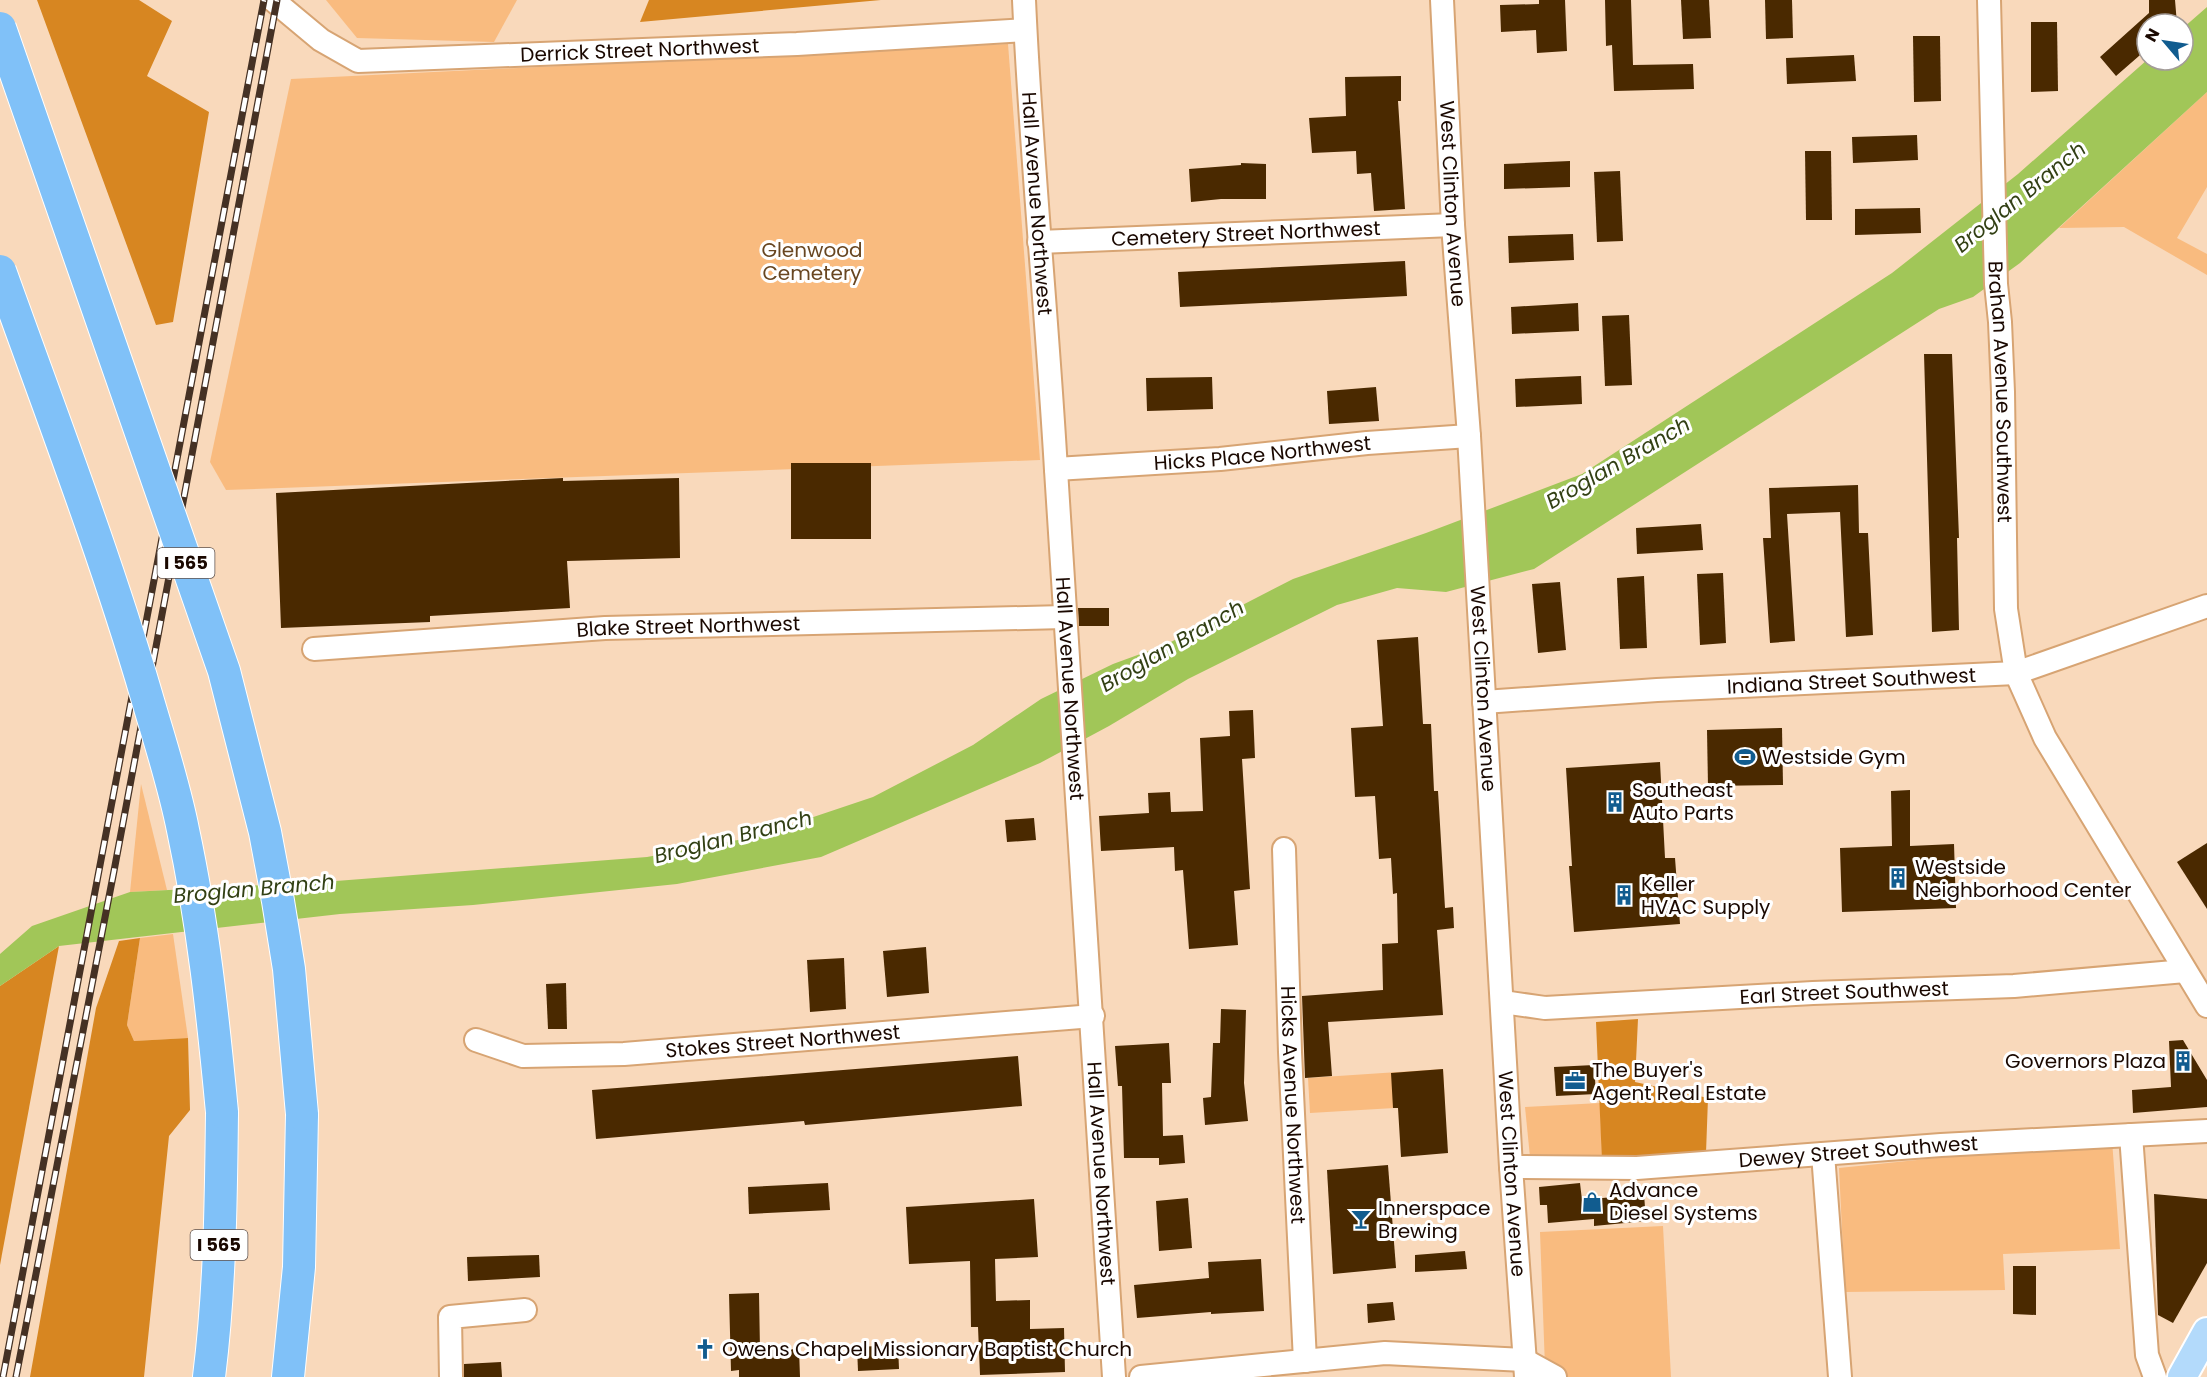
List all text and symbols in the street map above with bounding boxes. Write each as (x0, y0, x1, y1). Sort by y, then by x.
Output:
north arrow (2135, 12, 2195, 72)
text: N (2139, 24, 2165, 46)
street label: Derrick Street Northwest (520, 31, 760, 69)
street label: Hall Avenue Northwest (1015, 91, 1059, 316)
street label: West Clinton Avenue (1433, 100, 1473, 308)
water label: Broglan Branch (1948, 134, 2092, 259)
street label: Cemetery Street Northwest (1111, 214, 1381, 253)
park label: Glenwood Cemetery (761, 236, 863, 287)
street label: Brahan Avenue Southwest (1981, 260, 2019, 523)
water label: Broglan Branch (1540, 410, 1695, 516)
street label: Hicks Place Northwest (1153, 429, 1372, 477)
road number: I 565 (158, 548, 214, 578)
street label: Hall Avenue Northwest (1049, 576, 1091, 801)
street label: West Clinton Avenue (1464, 585, 1503, 793)
water label: Broglan Branch (1094, 593, 1249, 699)
street label: Blake Street Northwest (575, 609, 800, 644)
street label: Indiana Street Southwest (1726, 661, 1977, 701)
place label: Westside Gym (1762, 743, 1906, 771)
sports icon: Westside Gym (1733, 745, 1757, 769)
place label: Southeast Auto Parts (1632, 776, 1734, 827)
building icon: Southeast Auto Parts (1603, 790, 1627, 814)
water label: Broglan Branch (651, 803, 815, 870)
place label: Westside Neighborhood Center (1915, 853, 2132, 904)
building icon: Westside Neighborhood Center (1886, 866, 1910, 890)
water label: Broglan Branch (172, 867, 336, 910)
place label: Keller HVAC Supply (1641, 870, 1770, 921)
building icon: Keller HVAC Supply (1612, 883, 1636, 907)
street label: Earl Street Southwest (1739, 974, 1949, 1011)
street label: Hicks Avenue Northwest (1274, 985, 1312, 1225)
street label: Stokes Street Northwest (664, 1018, 901, 1065)
place label: Governors Plaza (2005, 1047, 2166, 1075)
building icon: Governors Plaza (2171, 1049, 2195, 1073)
place label: The Buyer's Agent Real Estate (1592, 1056, 1766, 1107)
street label: Hall Avenue Northwest (1080, 1061, 1122, 1286)
office icon: The Buyer's Agent Real Estate (1563, 1069, 1587, 1093)
street label: West Clinton Avenue (1491, 1070, 1533, 1278)
street label: Dewey Street Southwest (1738, 1129, 1979, 1174)
place label: Advance Diesel Systems (1609, 1176, 1758, 1227)
shop icon: Advance Diesel Systems (1580, 1190, 1604, 1214)
place label: Innerspace Brewing (1378, 1194, 1490, 1245)
bar icon: Innerspace Brewing (1349, 1207, 1373, 1231)
road number: I 565 (190, 1230, 248, 1260)
place label: Owens Chapel Missionary Baptist Church (722, 1335, 1132, 1363)
church icon: Owens Chapel Missionary Baptist Church (693, 1337, 717, 1361)

